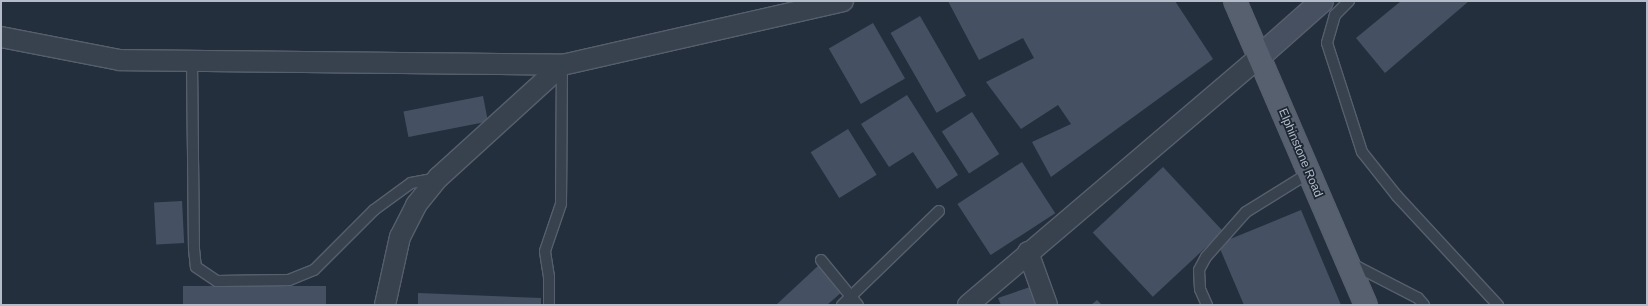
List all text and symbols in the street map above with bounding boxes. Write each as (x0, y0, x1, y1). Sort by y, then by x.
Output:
street label: Elphinstone Road (1275, 107, 1325, 199)

